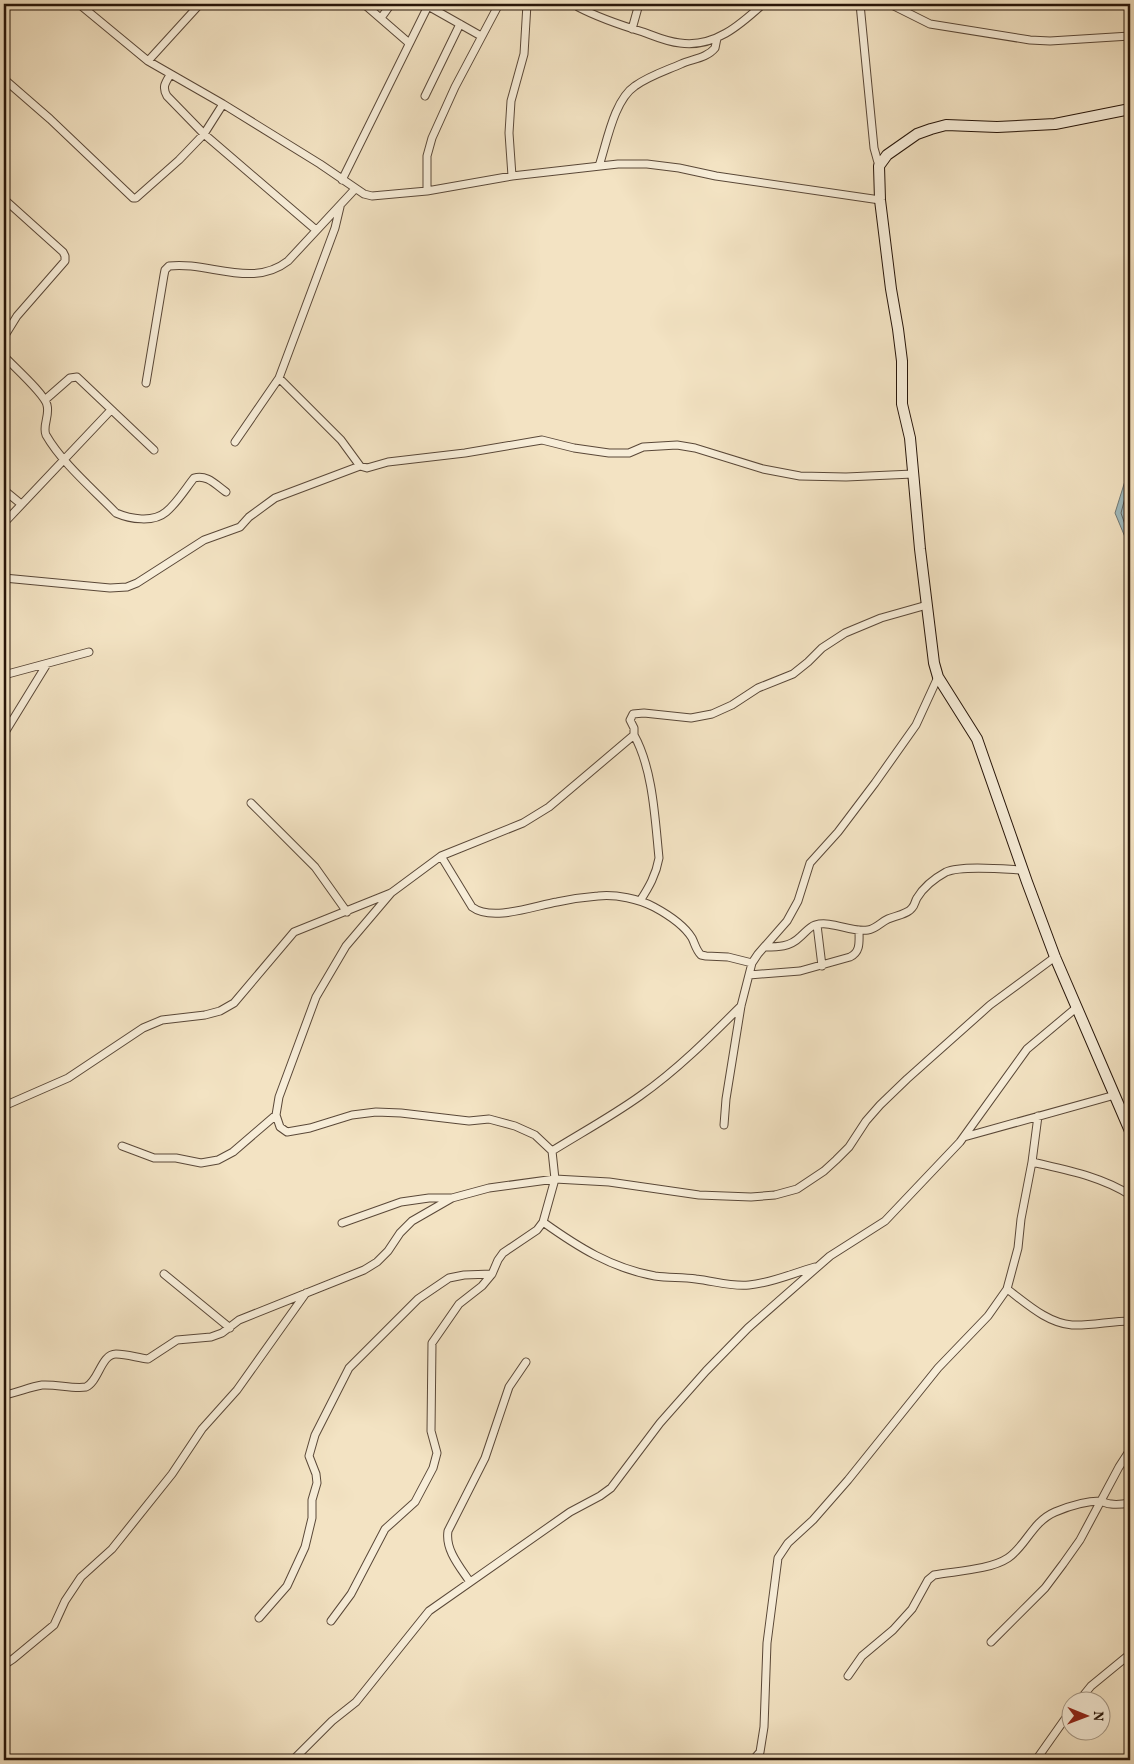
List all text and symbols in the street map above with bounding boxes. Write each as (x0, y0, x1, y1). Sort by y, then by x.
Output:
north arrow (1062, 1692, 1112, 1742)
text: N (1088, 1711, 1107, 1721)

